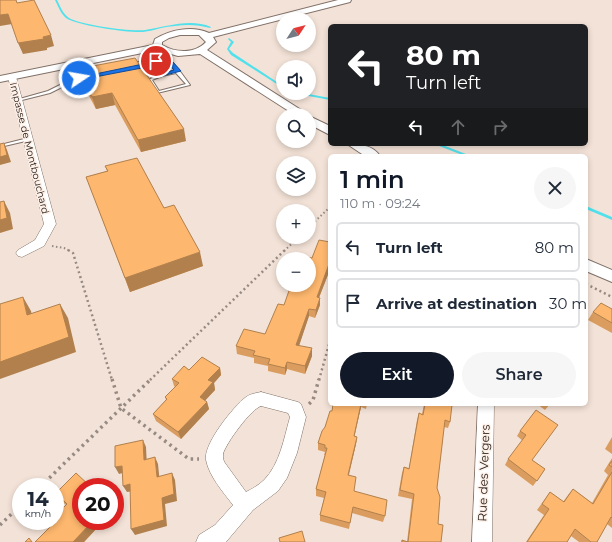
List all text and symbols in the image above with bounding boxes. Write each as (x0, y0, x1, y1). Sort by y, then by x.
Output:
north arrow (276, 12, 316, 52)
map controls (276, 12, 316, 292)
text: 80 m (406, 38, 481, 72)
icon: left (340, 40, 392, 92)
pin (139, 44, 173, 78)
icon: arrive (145, 50, 167, 72)
position arrow (58, 57, 100, 99)
button: sound (276, 60, 316, 100)
text: Turn left (406, 72, 481, 94)
street label: Impasse de Montbouchard (7, 81, 52, 215)
button: search (276, 108, 316, 148)
icon: left (405, 116, 427, 138)
icon: ahead (447, 116, 469, 138)
icon: right (489, 116, 511, 138)
button: layers (276, 156, 316, 196)
text: 1 min (340, 165, 404, 194)
button: close (534, 167, 576, 209)
text: 110 m · 09:24 (340, 195, 420, 211)
button: + (276, 204, 316, 244)
icon: left (342, 236, 364, 258)
text: Turn left (376, 238, 443, 257)
text: 80 m (535, 238, 574, 257)
button: − (276, 252, 316, 292)
icon: arrive (342, 292, 364, 314)
text: Arrive at destination (376, 294, 537, 313)
text: 30 m (549, 294, 587, 313)
button: Exit (340, 352, 454, 398)
button: Share (462, 352, 576, 398)
street label: Rue des Vergers (474, 424, 493, 522)
speed limit sign: 20 (72, 478, 124, 530)
text: 14 (27, 487, 49, 511)
text: km/h (25, 507, 51, 520)

